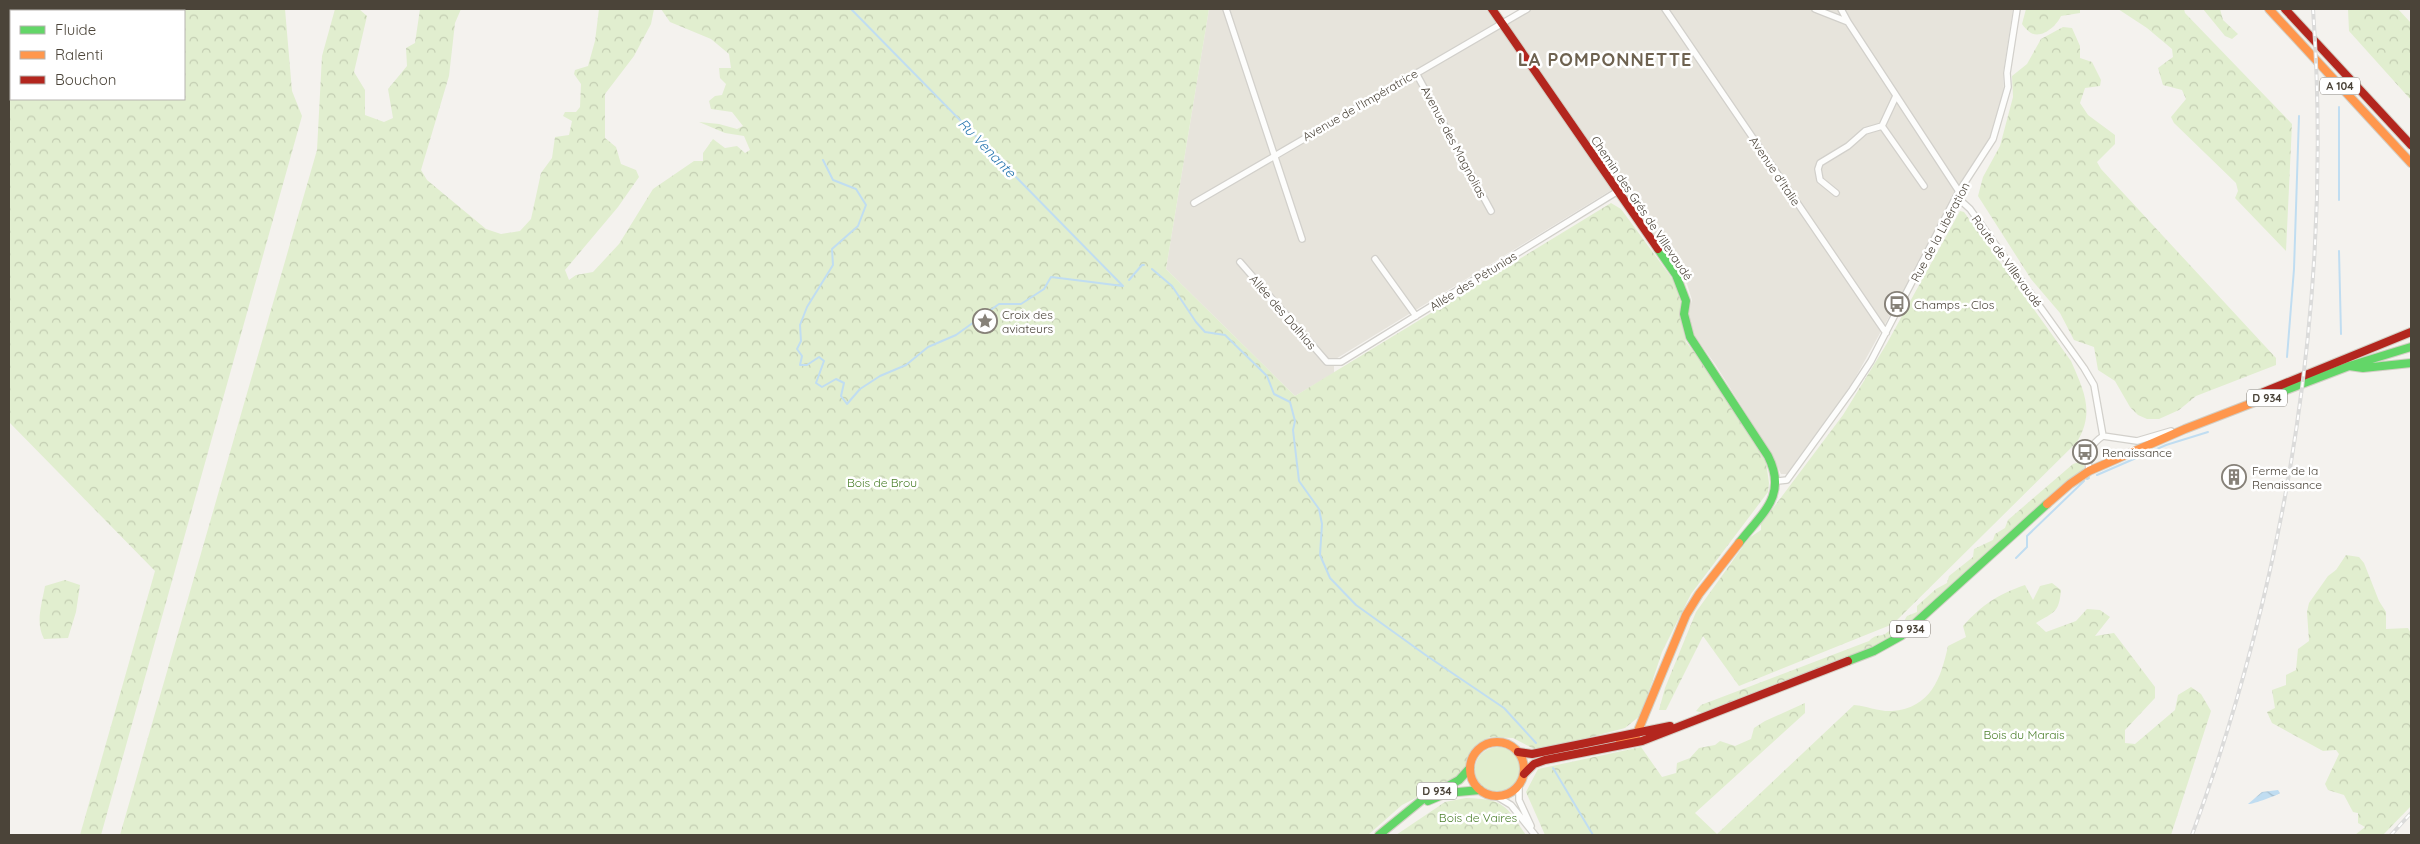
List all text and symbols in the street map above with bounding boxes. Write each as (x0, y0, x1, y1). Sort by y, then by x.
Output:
legend (10, 10, 185, 100)
text: Fluide (55, 20, 96, 39)
text: Ralenti (55, 45, 103, 64)
district label: LA POMPONNETTE (1518, 48, 1692, 71)
street label: Avenue de l'Impératrice (1300, 66, 1421, 144)
text: Bouchon (55, 70, 116, 89)
road number: A 104 (2320, 78, 2360, 94)
street label: Avenue des Magnolias (1418, 84, 1490, 201)
water label: Ru Venante (954, 115, 1020, 182)
street label: Chemin des Grés de Villevaudé (1588, 133, 1696, 283)
street label: Avenue d'Italie (1746, 133, 1804, 209)
street label: Rue de la Libération (1907, 179, 1973, 285)
street label: Route de Villevaudé (1968, 212, 2046, 310)
street label: Allée des Pétunias (1427, 248, 1520, 314)
street label: Allée des Dalhias (1247, 272, 1320, 353)
bus stop icon: Champs - Clos (1884, 291, 1910, 317)
place label: Champs - Clos (1914, 297, 1995, 312)
place label: Croix des aviateurs (1002, 307, 1054, 336)
place icon: Croix des aviateurs (972, 308, 998, 334)
road number: D 934 (2247, 389, 2287, 406)
bus stop icon: Renaissance (2072, 439, 2098, 465)
place label: Renaissance (2102, 445, 2172, 460)
place label: Ferme de la Renaissance (2252, 463, 2322, 492)
building icon: Ferme de la Renaissance (2221, 464, 2247, 490)
park label: Bois de Brou (847, 475, 917, 490)
road number: D 934 (1890, 620, 1930, 638)
park label: Bois du Marais (1983, 727, 2065, 742)
road number: D 934 (1417, 782, 1457, 799)
park label: Bois de Vaires (1439, 810, 1518, 825)

